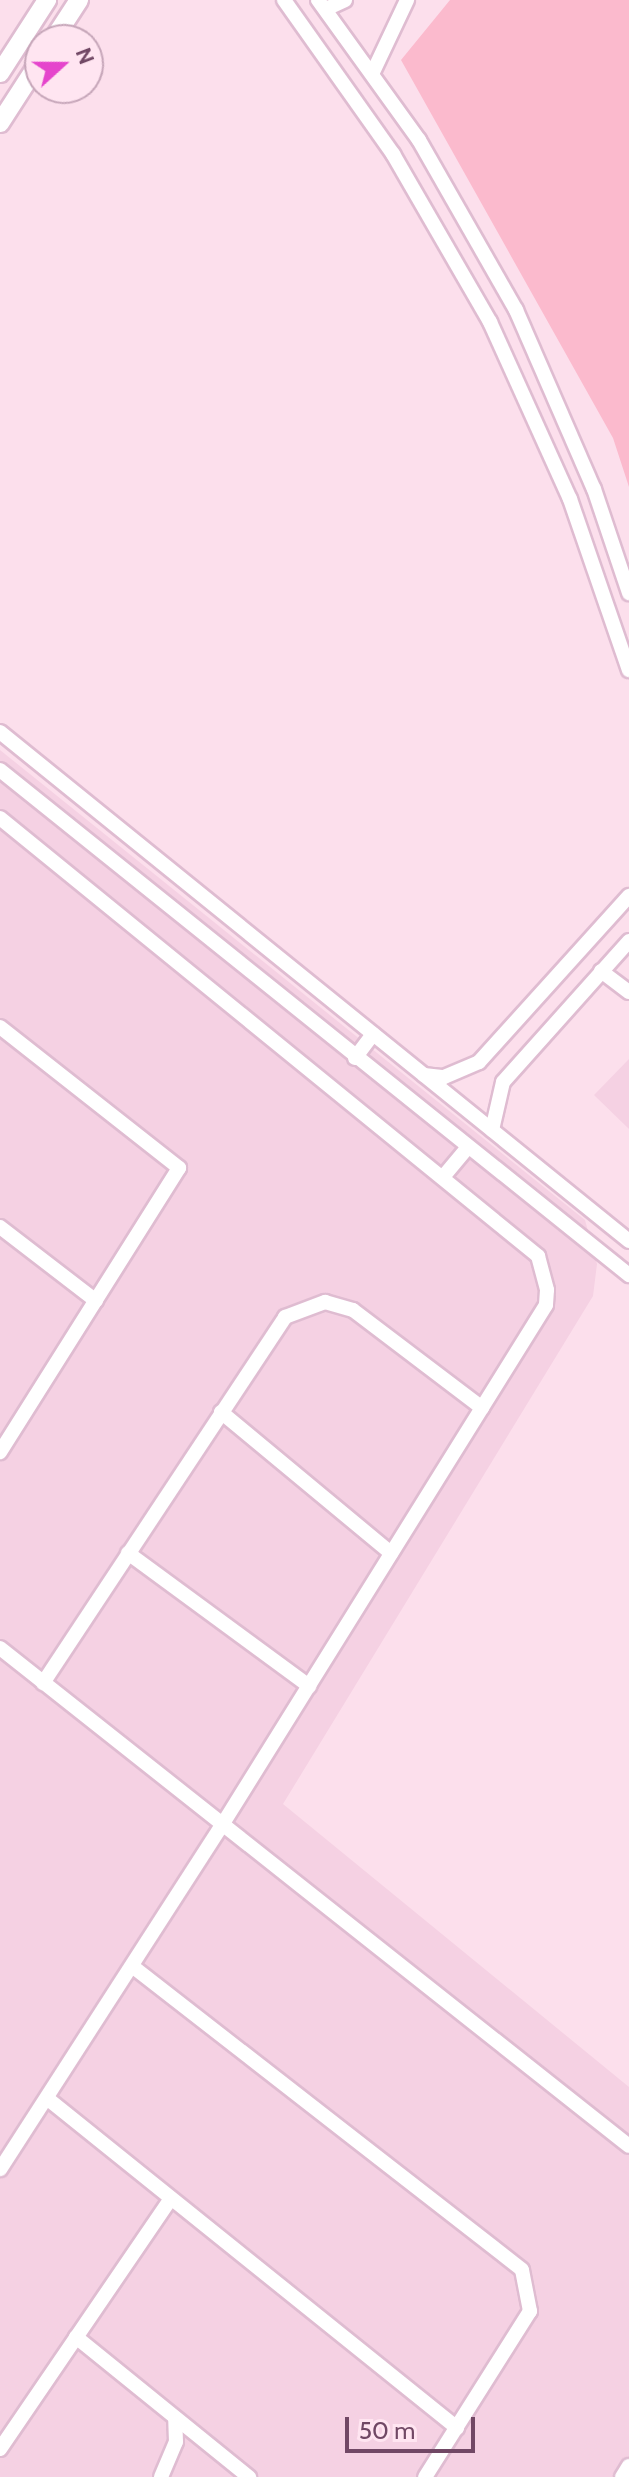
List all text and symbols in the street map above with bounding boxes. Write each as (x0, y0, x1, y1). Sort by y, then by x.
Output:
north arrow (24, 24, 104, 104)
text: N (70, 44, 100, 68)
scale bar (349, 2401, 479, 2451)
text: 50 m (359, 2416, 415, 2445)

